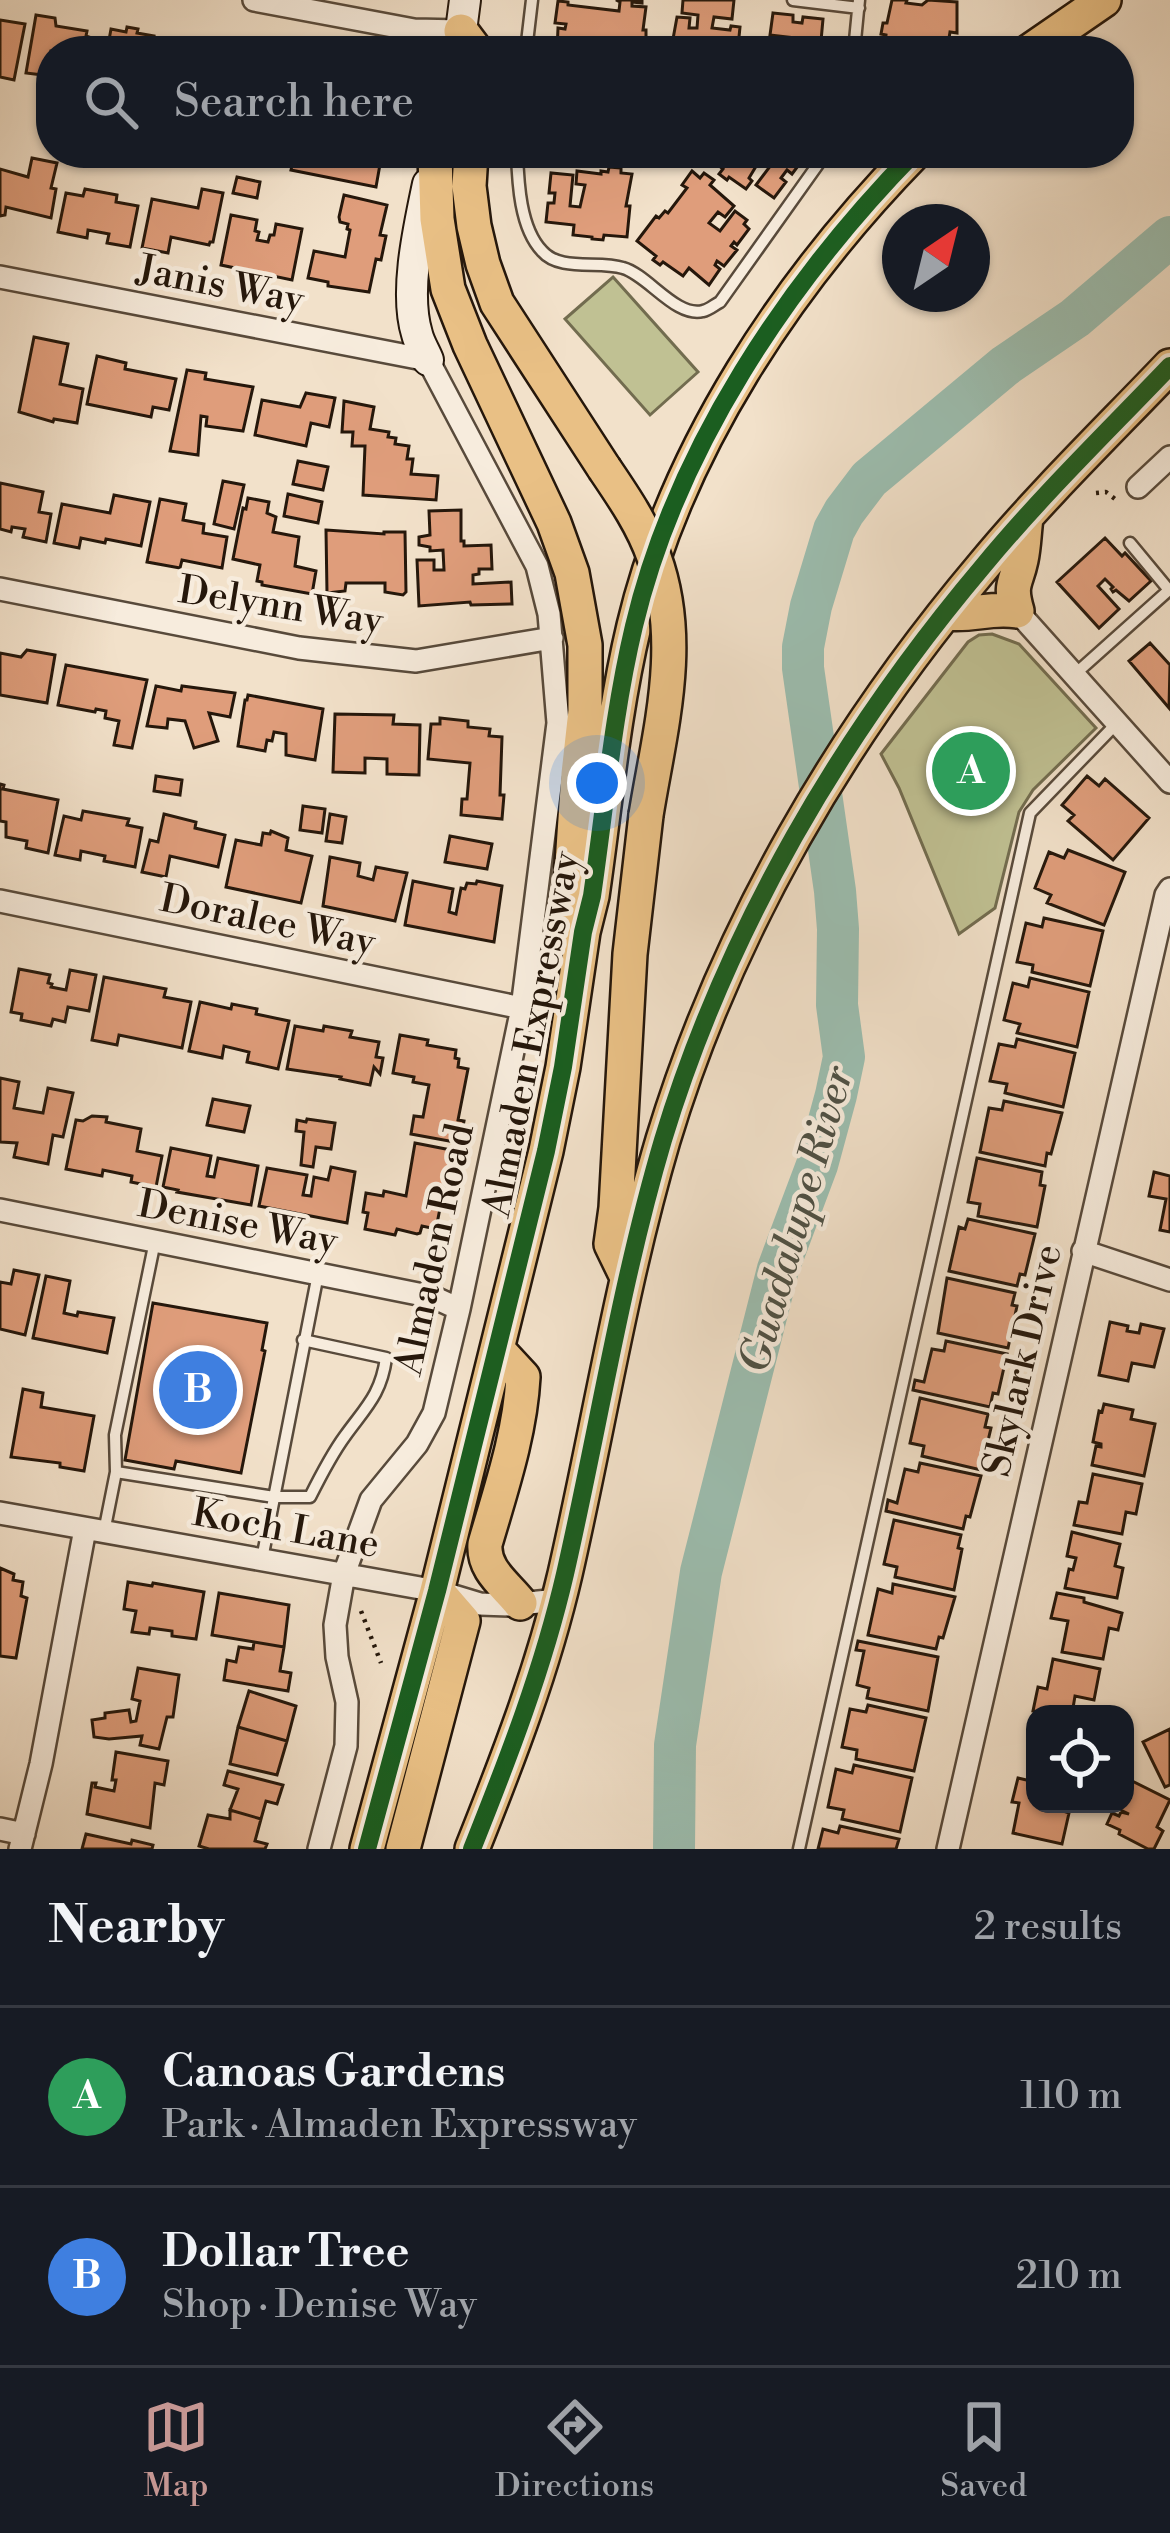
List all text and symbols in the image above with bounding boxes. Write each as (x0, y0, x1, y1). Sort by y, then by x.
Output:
search box (36, 36, 1134, 168)
icon: search (78, 69, 144, 135)
text: Search here (174, 74, 414, 131)
north arrow (882, 204, 990, 312)
street label: Janis Way (131, 245, 309, 326)
street label: Delynn Way (175, 566, 387, 647)
pin: A (932, 726, 1010, 816)
your location (567, 753, 627, 813)
street label: Almaden Expressway (473, 847, 592, 1222)
street label: Doralee Way (155, 875, 381, 968)
water label: Guadalupe River (728, 1059, 867, 1379)
street label: Almaden Road (385, 1119, 486, 1381)
street label: Denise Way (134, 1180, 342, 1267)
street label: Skylark Drive (973, 1240, 1074, 1481)
pin: B (159, 1345, 237, 1435)
street label: Koch Lane (188, 1489, 383, 1570)
map controls (1026, 1705, 1134, 1813)
button: locate (1026, 1705, 1134, 1813)
text: Nearby (48, 1895, 224, 1959)
text: 2 results (974, 1903, 1122, 1952)
text: Canoas Gardens (162, 2044, 505, 2101)
text: A (73, 2072, 101, 2121)
text: 110 m (1020, 2072, 1122, 2121)
text: Park · Almaden Expressway (162, 2101, 637, 2150)
text: Dollar Tree (162, 2224, 410, 2281)
text: B (72, 2252, 102, 2301)
text: 210 m (1016, 2252, 1122, 2301)
text: Shop · Denise Way (162, 2281, 477, 2330)
tab: Map (143, 2394, 209, 2507)
tab: Directions (495, 2394, 654, 2507)
tab: Saved (940, 2394, 1027, 2507)

